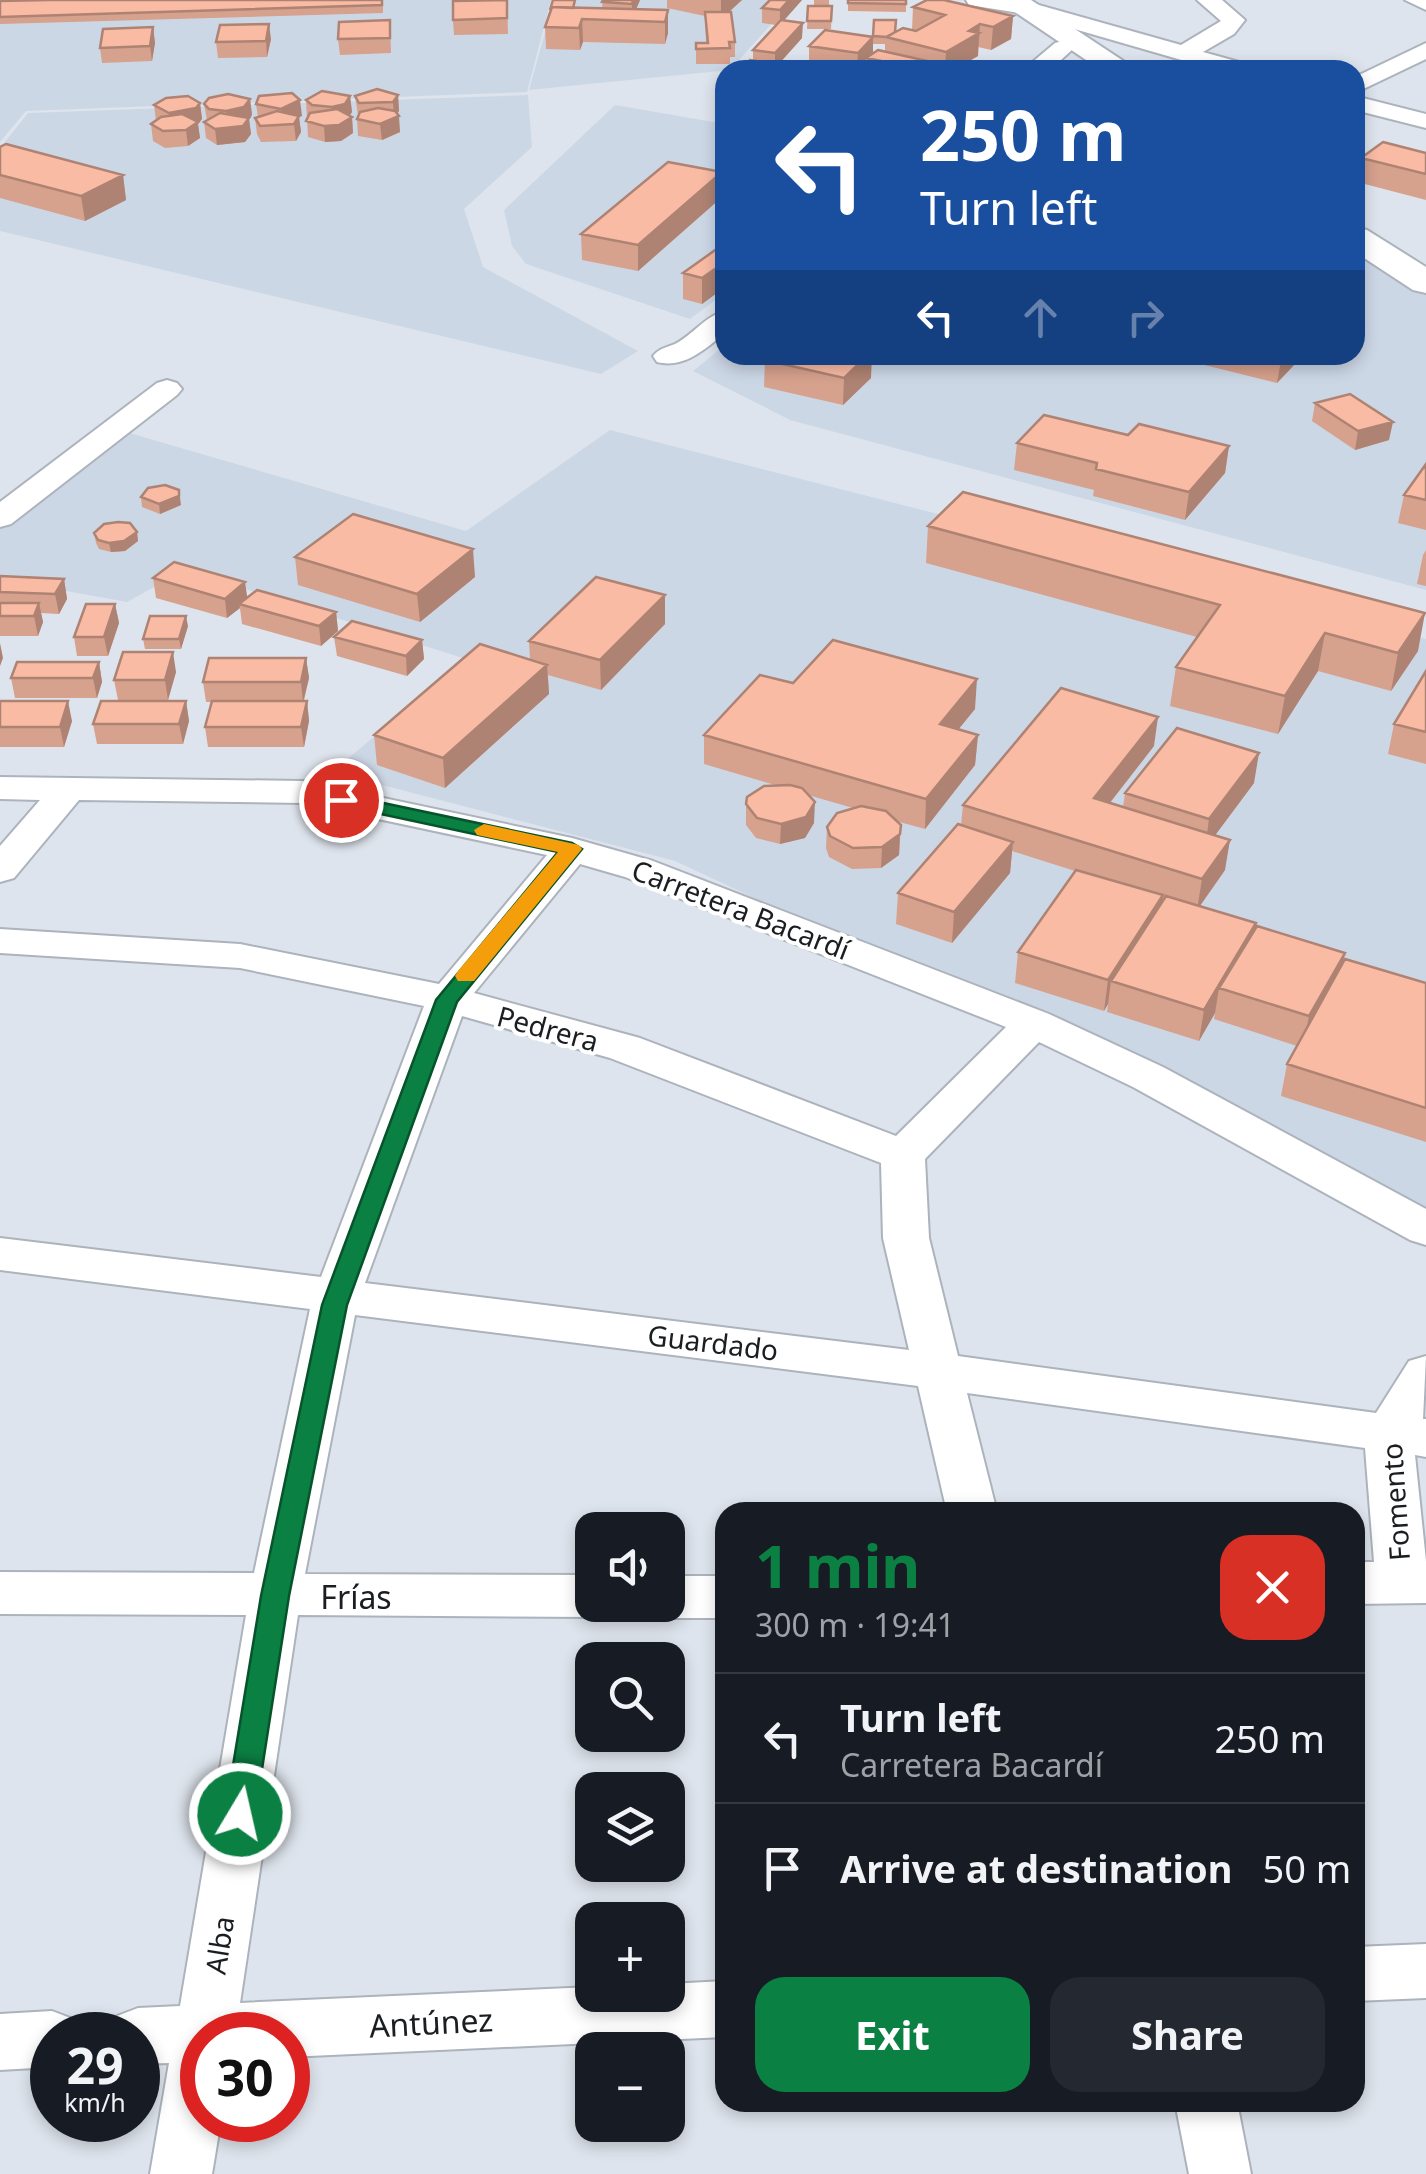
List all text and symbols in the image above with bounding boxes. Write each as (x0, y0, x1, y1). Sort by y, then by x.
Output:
text: 250 m (920, 86, 1127, 182)
icon: left (755, 100, 885, 230)
text: Turn left (920, 177, 1097, 238)
icon: left (908, 290, 963, 345)
icon: ahead (1013, 290, 1068, 345)
icon: right (1118, 290, 1173, 345)
pin (299, 758, 384, 843)
icon: arrive (314, 773, 369, 828)
street label: Carretera Bacardí (627, 850, 856, 968)
street label: Pedrera (493, 996, 603, 1060)
street label: Guardado (645, 1315, 781, 1369)
street label: Fomento (1372, 1442, 1418, 1562)
map controls (575, 1512, 685, 2142)
button: sound (575, 1512, 685, 1622)
text: 1 min (755, 1524, 920, 1606)
button: close (1220, 1535, 1325, 1640)
street label: Frías (320, 1575, 392, 1618)
text: 300 m · 19:41 (755, 1603, 955, 1646)
button: search (575, 1642, 685, 1752)
text: Turn left (840, 1691, 1002, 1743)
icon: left (755, 1711, 810, 1766)
text: 250 m (1214, 1712, 1325, 1764)
text: Carretera Bacardí (840, 1743, 1103, 1786)
position arrow (188, 1762, 292, 1866)
button: layers (575, 1772, 685, 1882)
icon: arrive (755, 1841, 810, 1896)
text: Arrive at destination (840, 1842, 1232, 1894)
text: 50 m (1262, 1842, 1351, 1894)
button: + (575, 1902, 685, 2012)
street label: Alba (196, 1913, 242, 1977)
button: Exit (755, 1977, 1030, 2092)
button: Share (1050, 1977, 1325, 2092)
street label: Antúnez (368, 1997, 494, 2047)
speed limit sign: 30 (180, 2012, 310, 2142)
text: 29 (66, 2031, 124, 2099)
button: − (575, 2032, 685, 2142)
text: km/h (64, 2085, 126, 2119)

